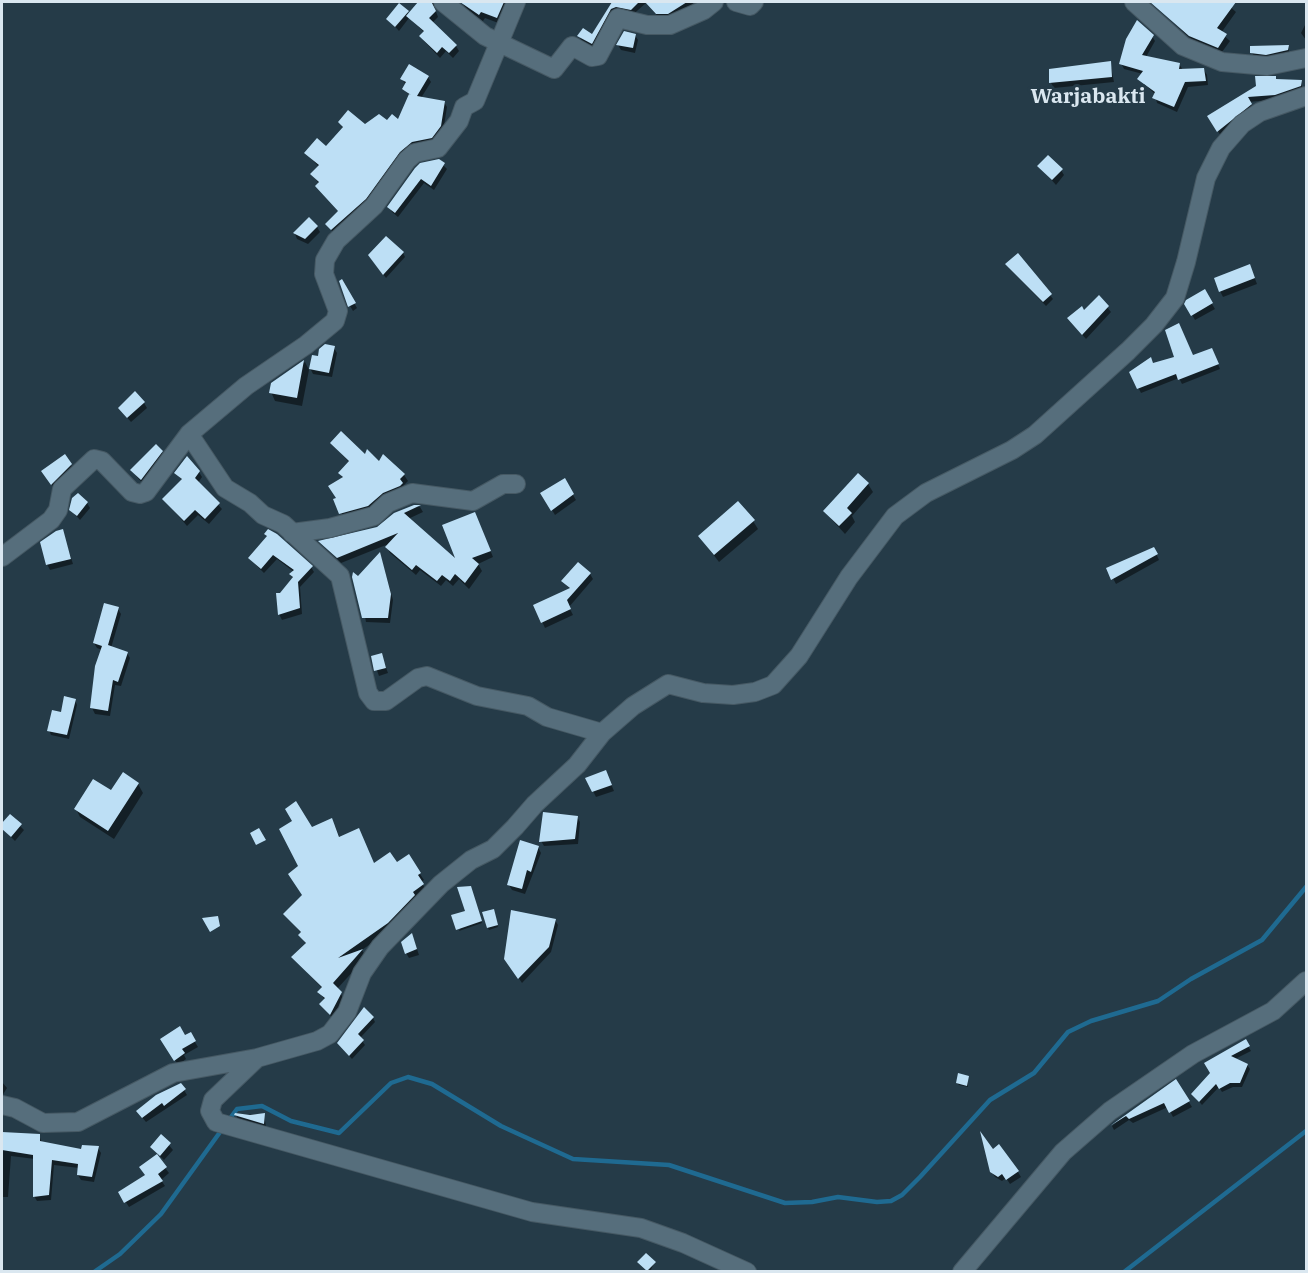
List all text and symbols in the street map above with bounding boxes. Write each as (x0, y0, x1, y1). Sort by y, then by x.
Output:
district label: Warjabakti (1031, 84, 1145, 110)

